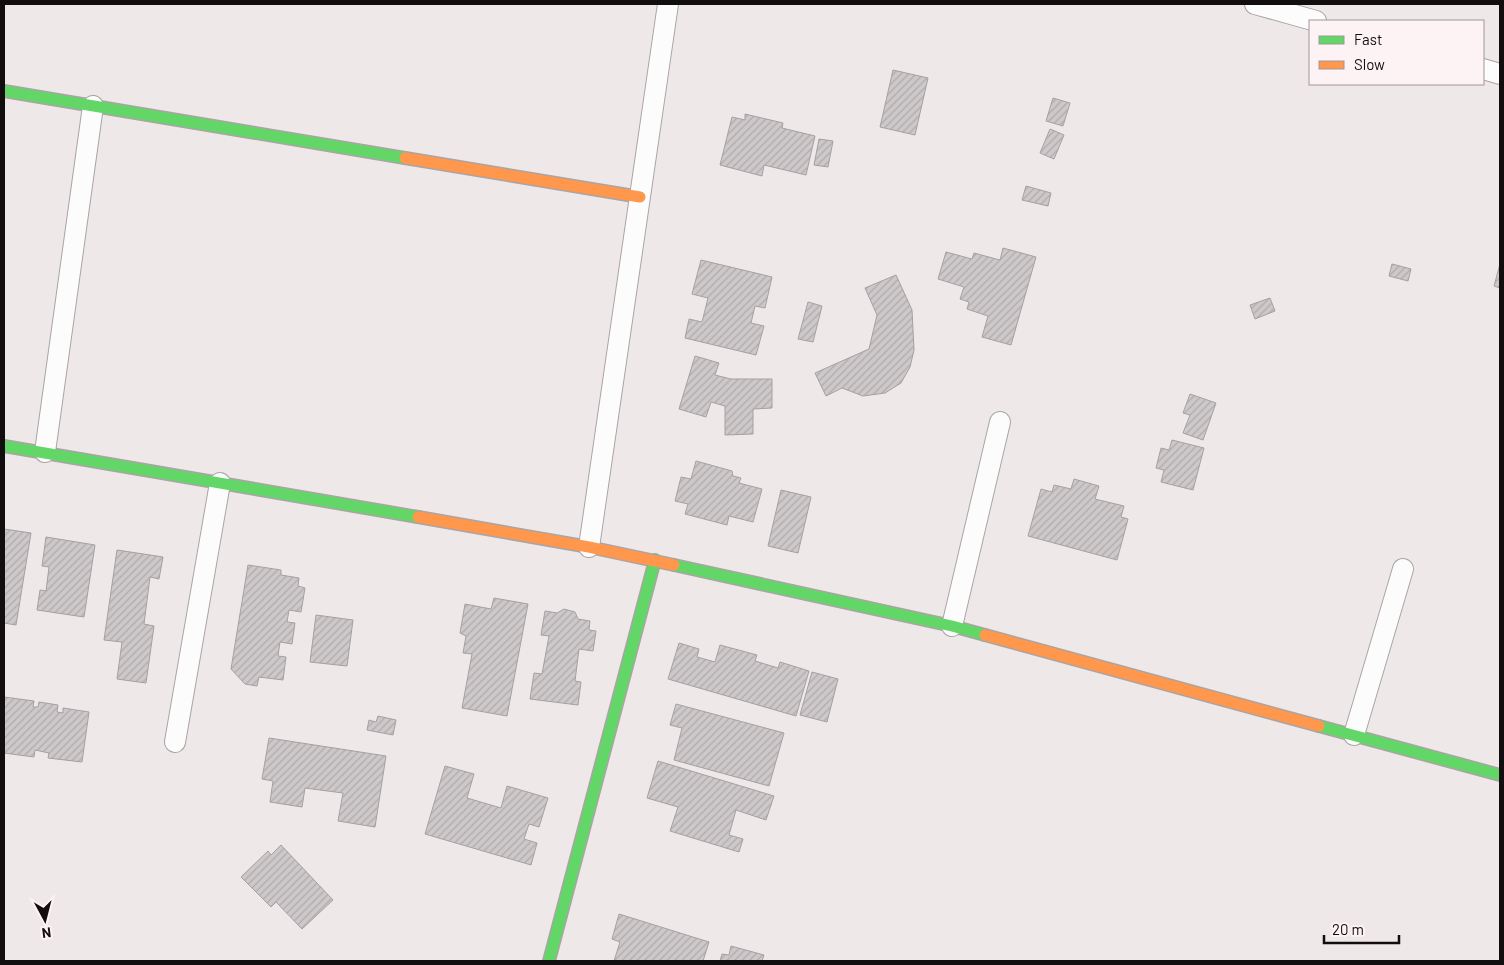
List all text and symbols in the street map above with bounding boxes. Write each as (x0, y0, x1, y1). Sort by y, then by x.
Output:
legend (1309, 20, 1484, 85)
text: Fast (1354, 30, 1382, 48)
text: Slow (1354, 55, 1385, 73)
north arrow (20, 895, 70, 945)
scale bar (1324, 912, 1399, 944)
text: 20 m (1332, 920, 1364, 938)
text: N (41, 924, 52, 942)

